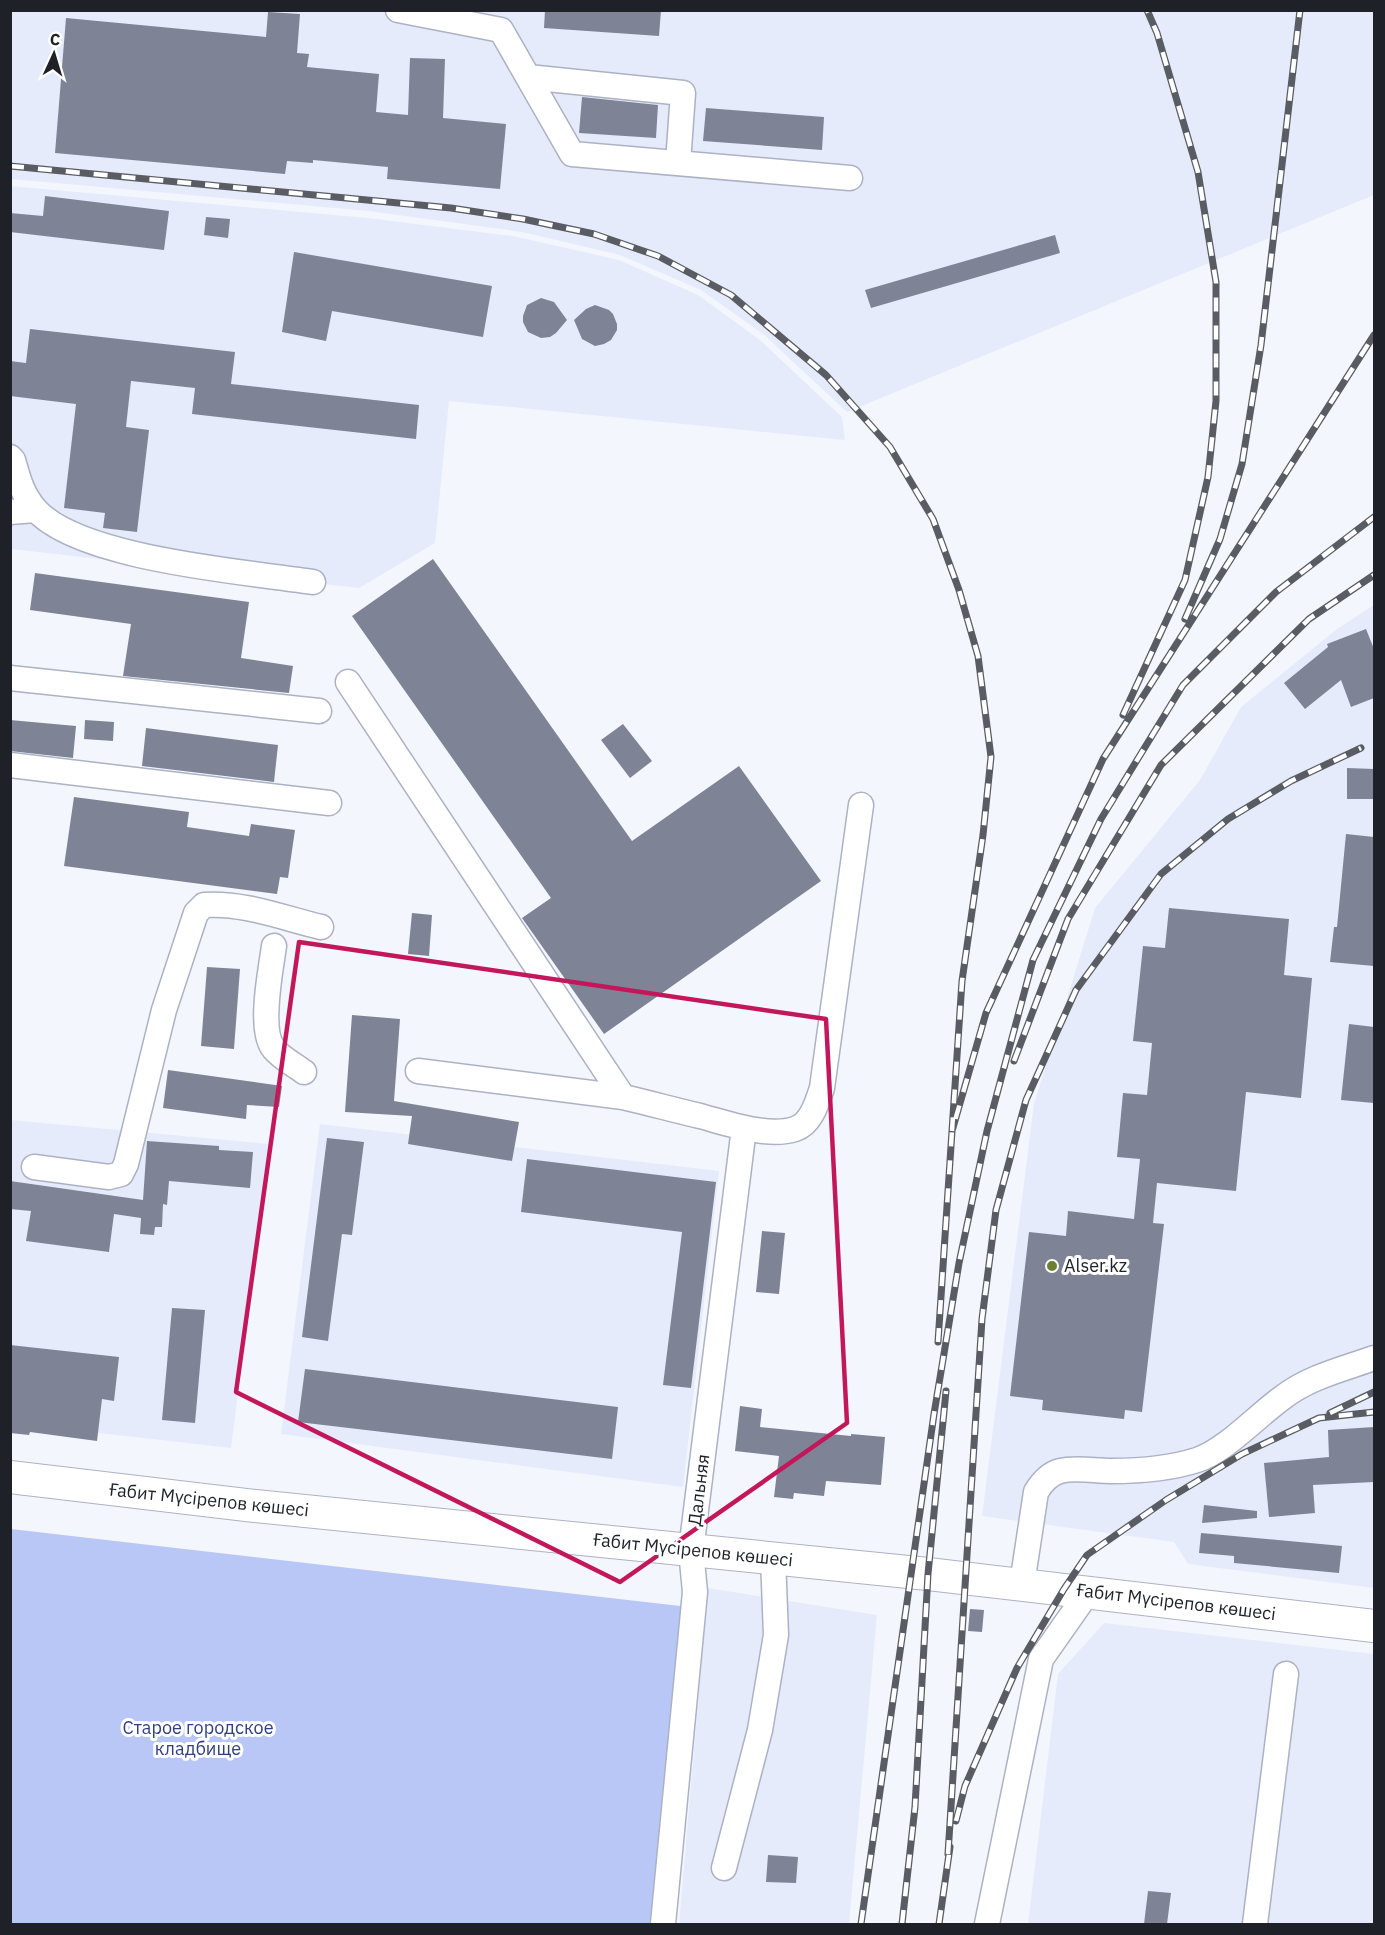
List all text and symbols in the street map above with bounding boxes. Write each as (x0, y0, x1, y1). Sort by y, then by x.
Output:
north arrow (24, 24, 84, 84)
text: С (49, 29, 61, 49)
place label: Alser.kz (1064, 1254, 1127, 1277)
marker: Alser.kz (1045, 1259, 1059, 1273)
street label: Дальняя (683, 1453, 714, 1527)
street label: Ғабит Мүсірепов көшесі (108, 1478, 310, 1521)
street label: Ғабит Мүсірепов көшесі (592, 1528, 794, 1571)
street label: Ғабит Мүсірепов көшесі (1075, 1578, 1277, 1625)
park label: Старое городское кладбище (122, 1716, 274, 1760)

